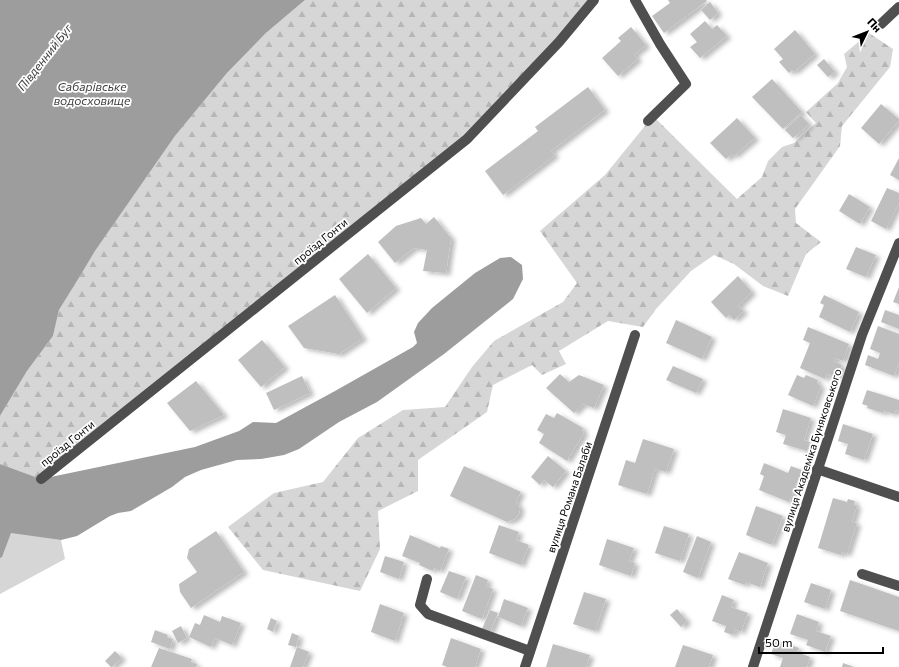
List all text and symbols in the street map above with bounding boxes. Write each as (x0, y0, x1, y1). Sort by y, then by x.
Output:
north arrow (847, 12, 887, 52)
text: Пн (865, 15, 884, 35)
water label: Південний Буг (14, 20, 75, 93)
water label: Сабарівське водосховище (54, 79, 131, 107)
street label: проїзд Гонти (290, 215, 350, 267)
street label: вулиця Академіка Буняковського (778, 366, 844, 533)
street label: проїзд Гонти (37, 417, 97, 469)
street label: вулиця Романа Балаби (544, 440, 594, 554)
scale bar (759, 629, 883, 655)
text: 50 m (765, 635, 793, 649)

